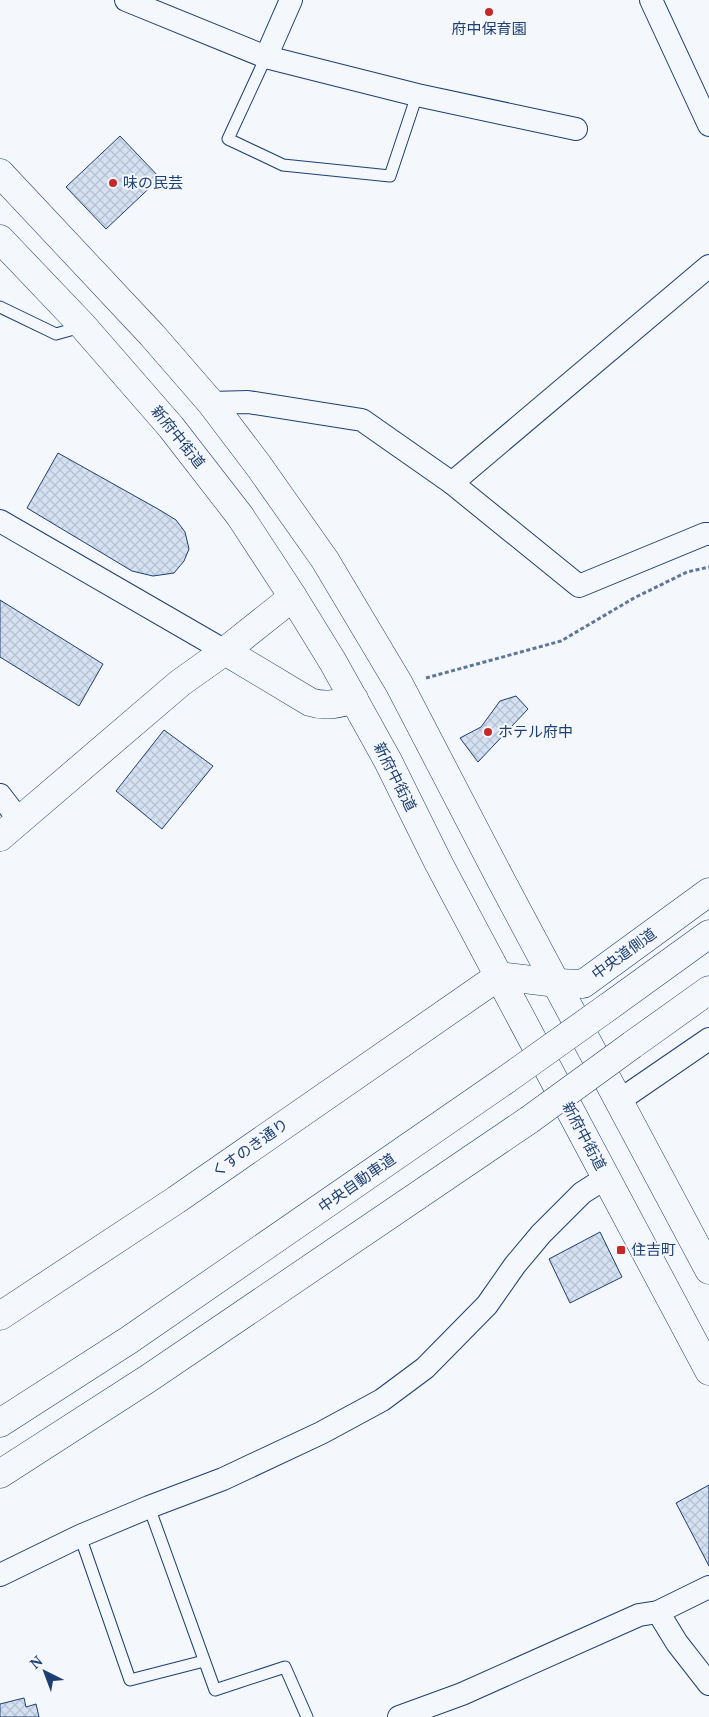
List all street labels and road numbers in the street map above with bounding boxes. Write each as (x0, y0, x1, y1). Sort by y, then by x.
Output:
street label: 新府中街道 (147, 401, 210, 472)
street label: 新府中街道 (370, 739, 422, 815)
street label: 中央道側道 (587, 923, 660, 983)
street label: 新府中街道 (558, 1098, 611, 1173)
street label: くすのき通り (207, 1113, 292, 1181)
street label: 中央自動車道 (314, 1148, 399, 1216)

